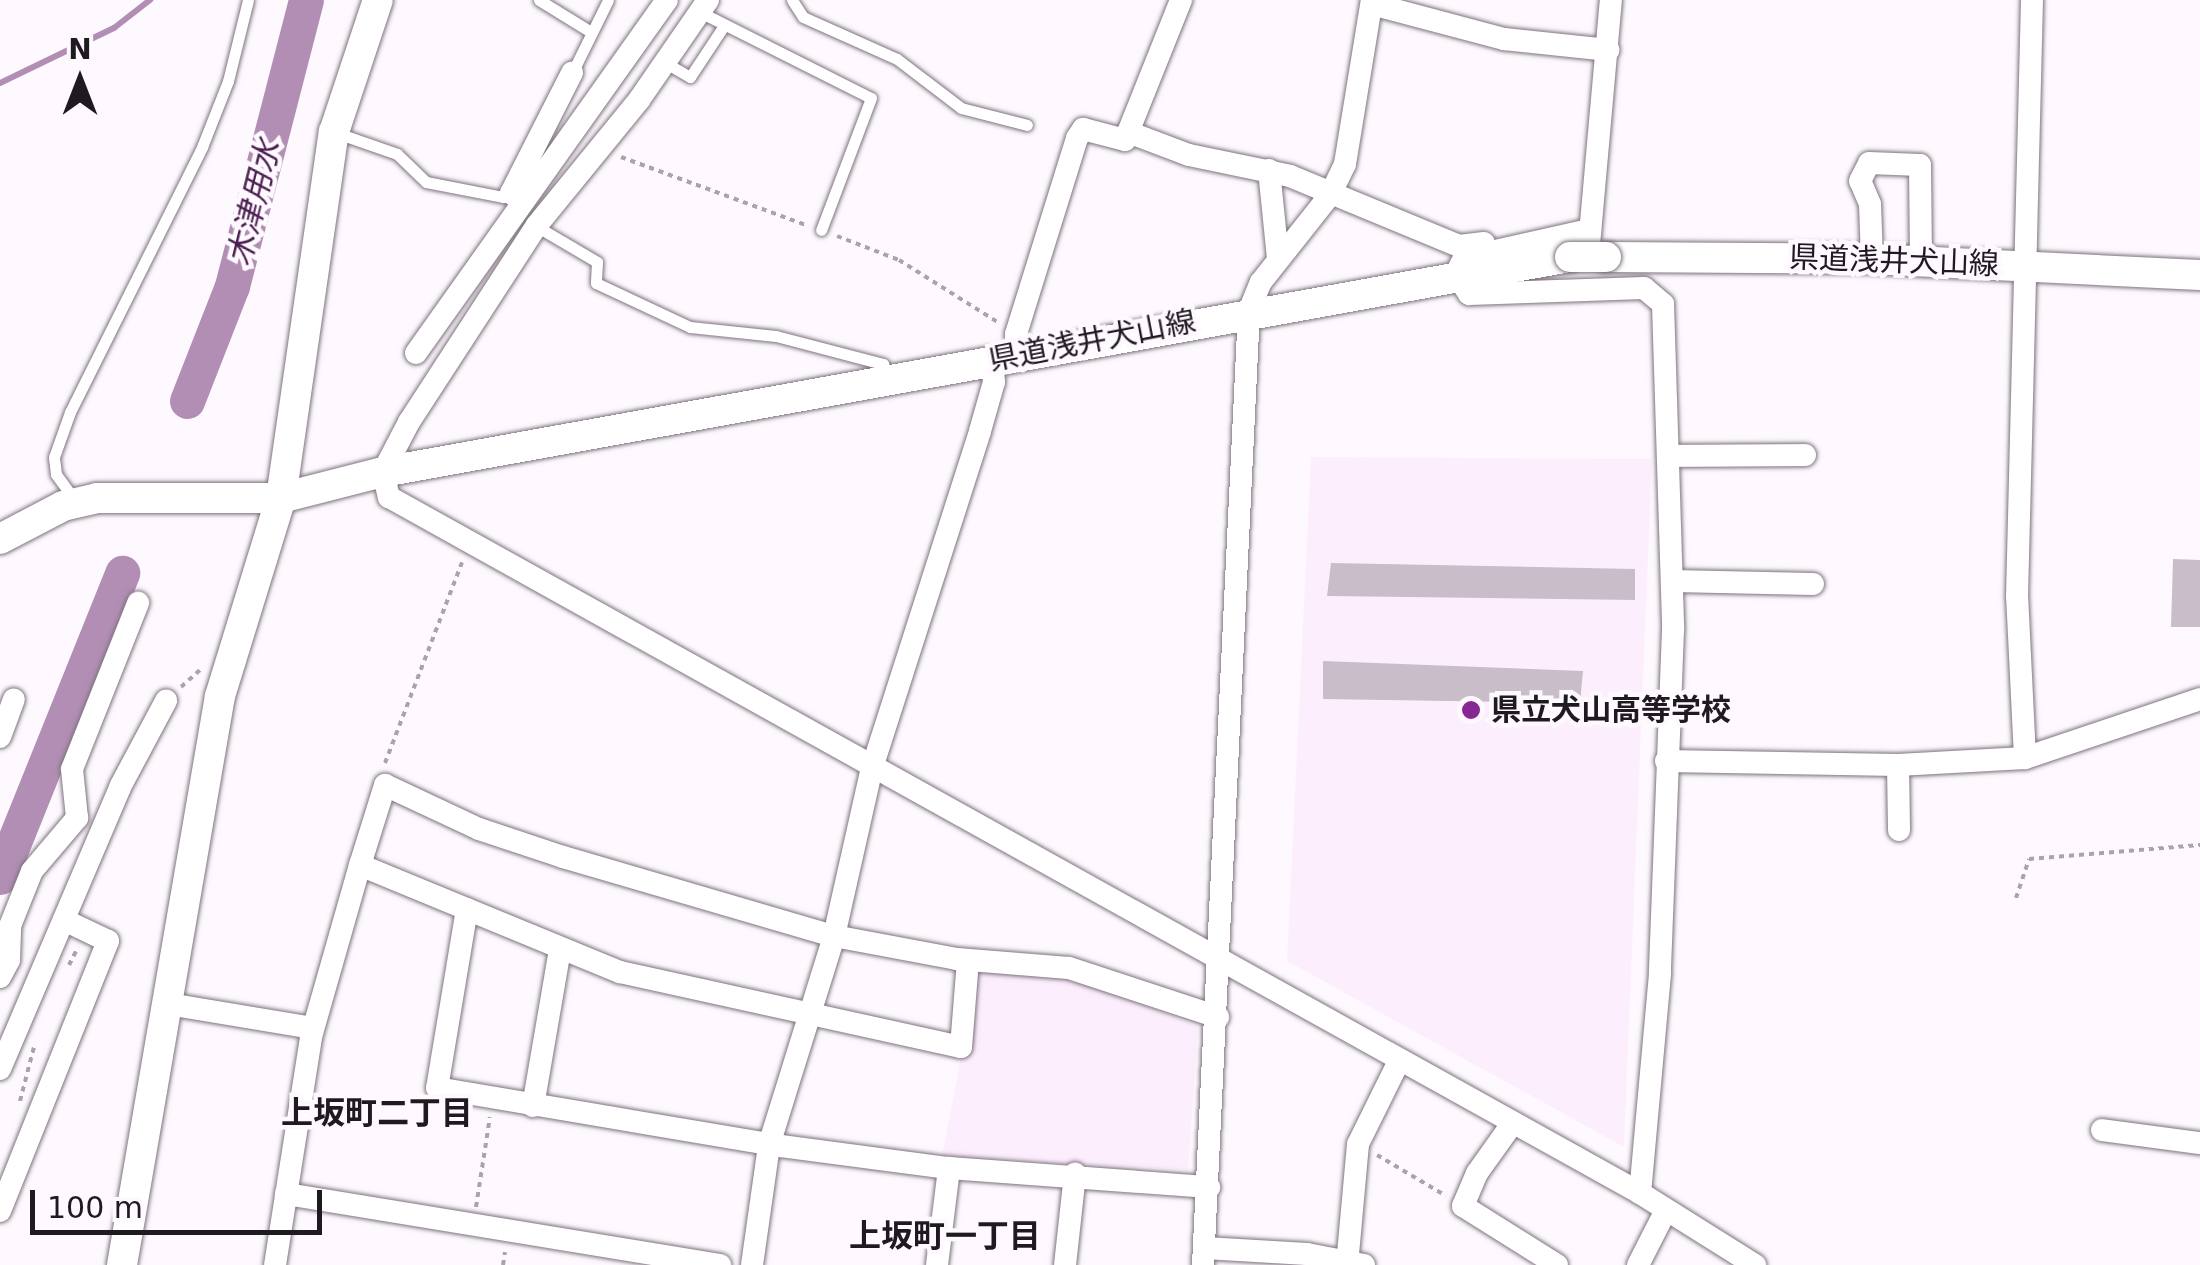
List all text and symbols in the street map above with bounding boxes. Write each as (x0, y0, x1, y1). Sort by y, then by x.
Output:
north arrow (30, 30, 130, 130)
text: N (68, 33, 92, 66)
water label: 木津用水 (220, 136, 288, 270)
street label: 県道浅井犬山線 (1788, 239, 2000, 283)
street label: 県道浅井犬山線 (985, 303, 1199, 379)
place label: 県立犬山高等学校 (1491, 692, 1731, 728)
marker: 県立犬山高等学校 (1460, 699, 1482, 721)
district label: 上坂町二丁目 (281, 1094, 473, 1132)
scale bar (35, 1170, 328, 1232)
text: 100 m (47, 1190, 143, 1225)
district label: 上坂町一丁目 (849, 1217, 1041, 1255)

